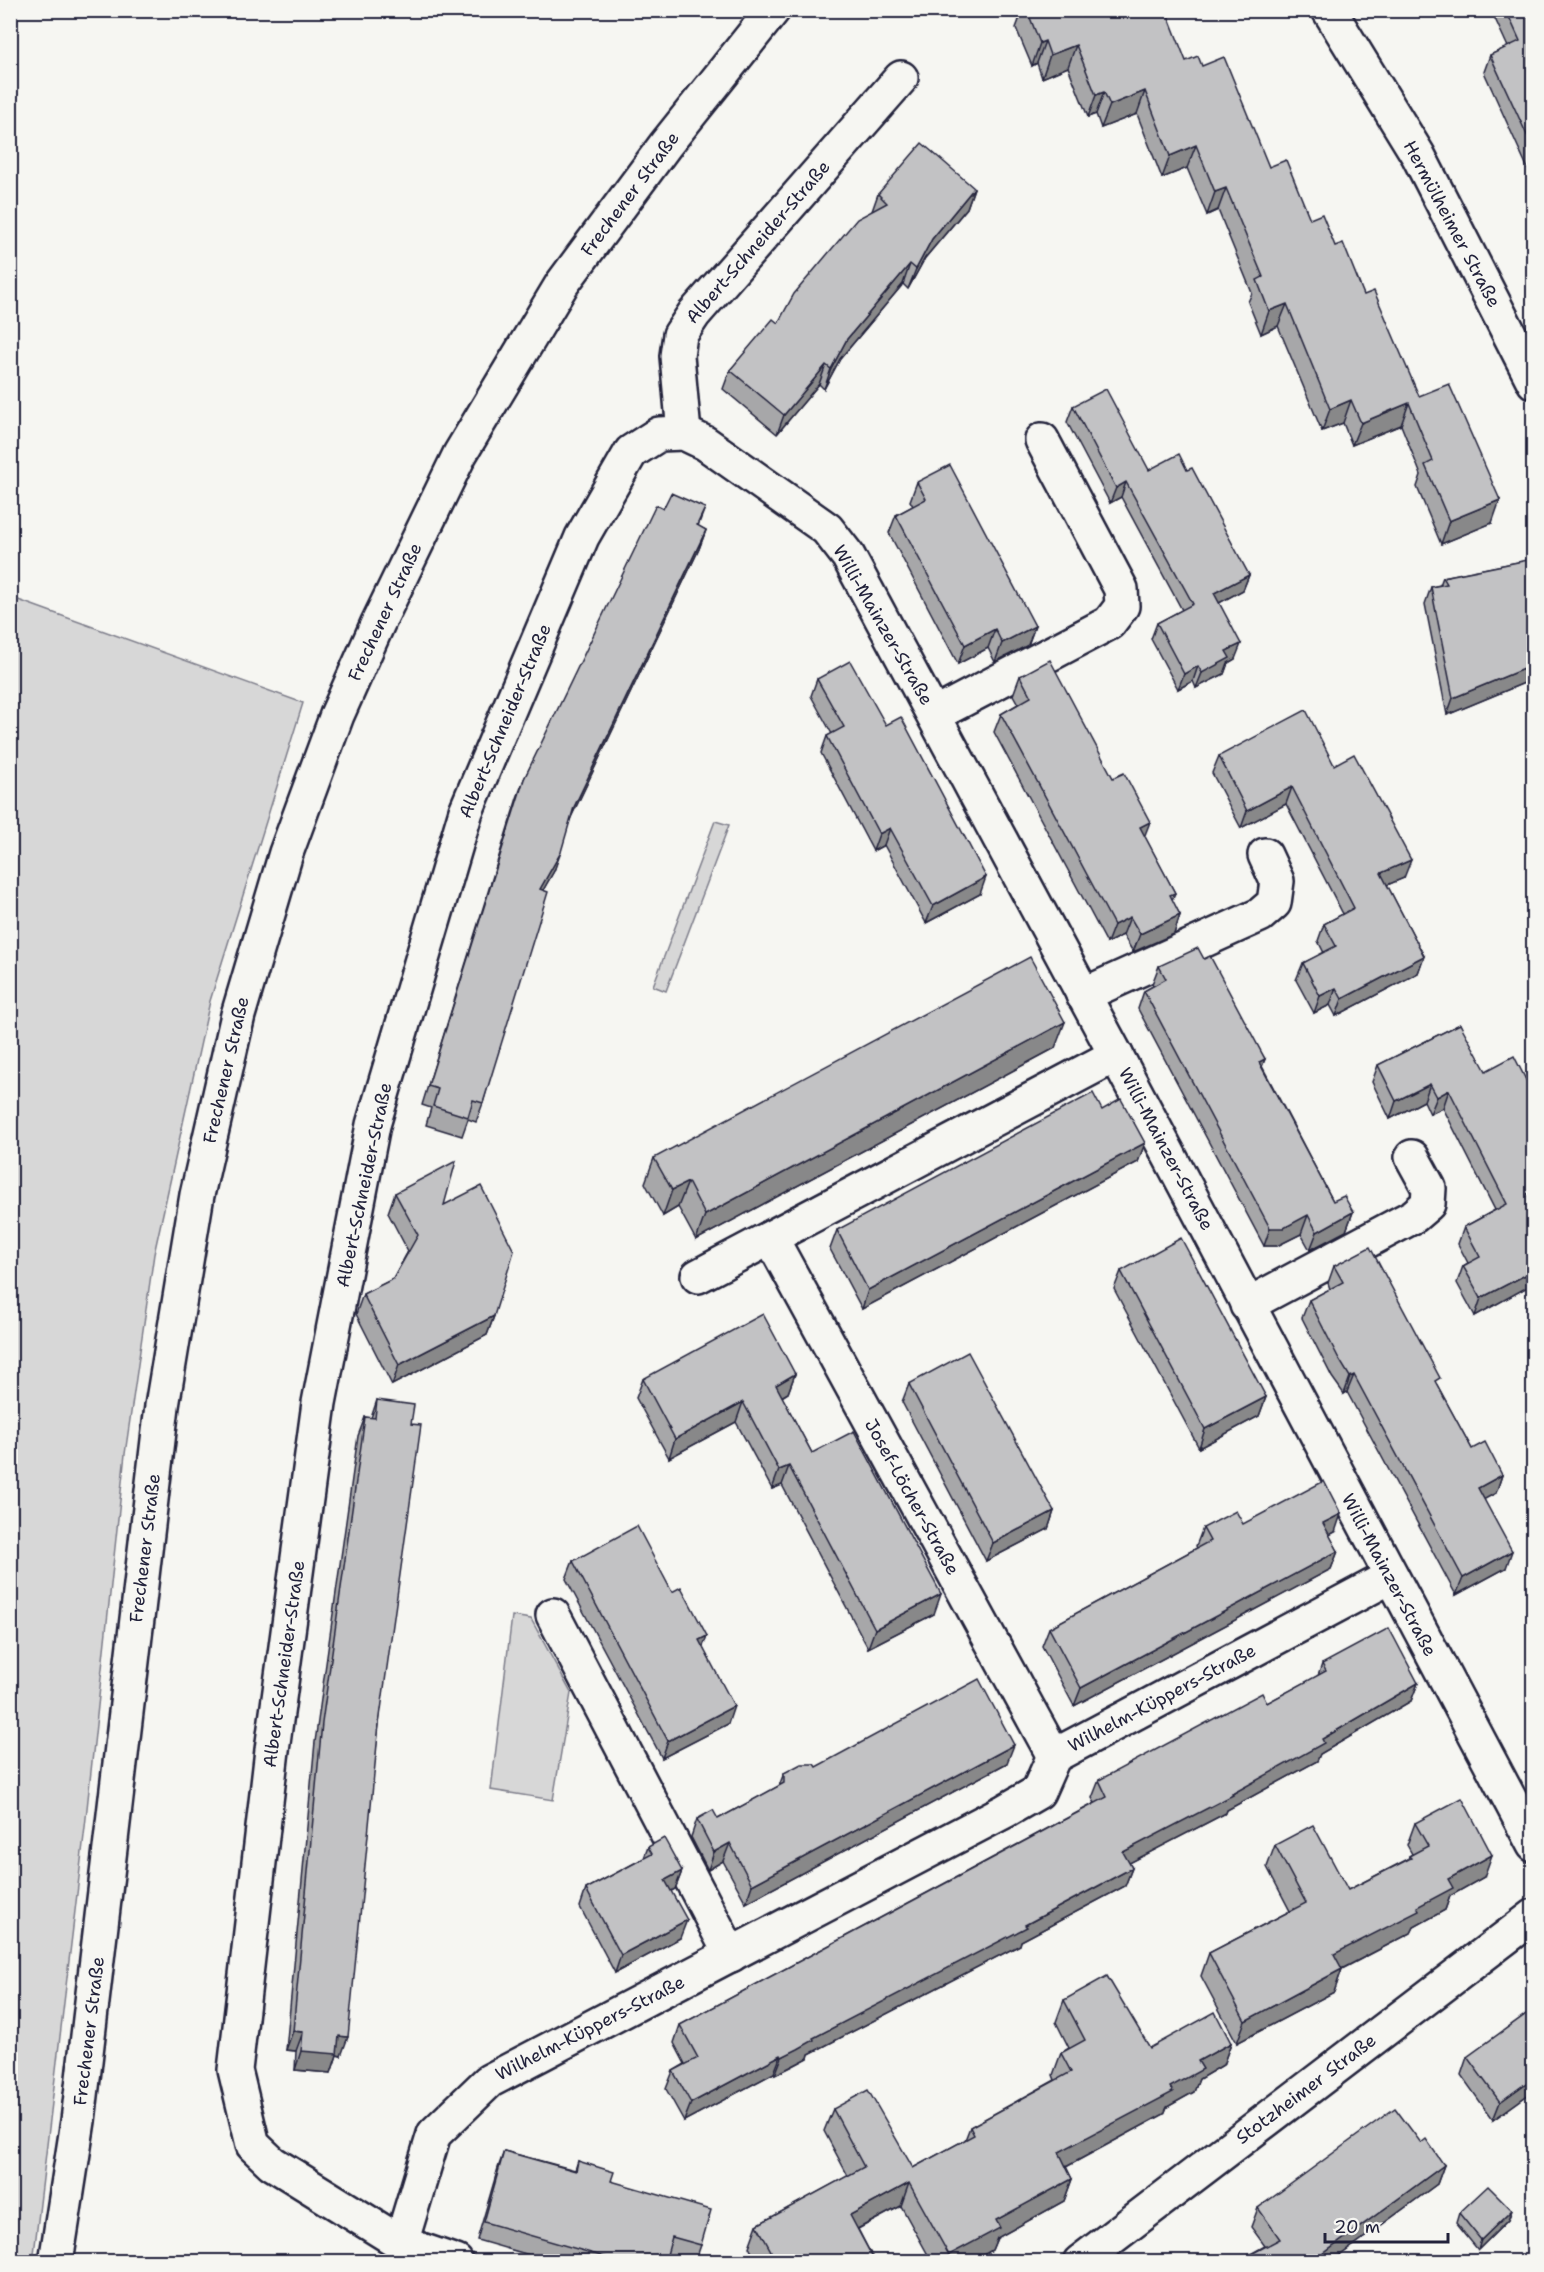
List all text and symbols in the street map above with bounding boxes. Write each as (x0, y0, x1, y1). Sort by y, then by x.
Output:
street label: Frechener Straße (575, 127, 685, 261)
street label: Hermülheimer Straße (1398, 136, 1506, 312)
street label: Albert-Schneider-Straße (680, 155, 836, 329)
street label: Frechener Straße (342, 539, 428, 685)
street label: Willi-Mainzer-Straße (827, 541, 939, 709)
street label: Albert-Schneider-Straße (453, 620, 557, 822)
street label: Frechener Straße (197, 994, 255, 1146)
street label: Willi-Mainzer-Straße (1113, 1063, 1219, 1235)
street label: Albert-Schneider-Straße (331, 1080, 397, 1290)
street label: Josef-Löcher-Straße (859, 1415, 965, 1579)
street label: Frechener Straße (124, 1472, 166, 1624)
street label: Willi-Mainzer-Straße (1336, 1489, 1442, 1661)
street label: Albert-Schneider-Straße (258, 1559, 310, 1769)
street label: Wilhelm-Küppers-Straße (1064, 1638, 1260, 1758)
street label: Frechener Straße (68, 1955, 110, 2107)
street label: Wilhelm-Küppers-Straße (491, 1970, 689, 2086)
street label: Stotzheimer Straße (1231, 2028, 1381, 2150)
scale bar (1325, 2206, 1448, 2244)
text: 20 m (1334, 2215, 1380, 2239)

